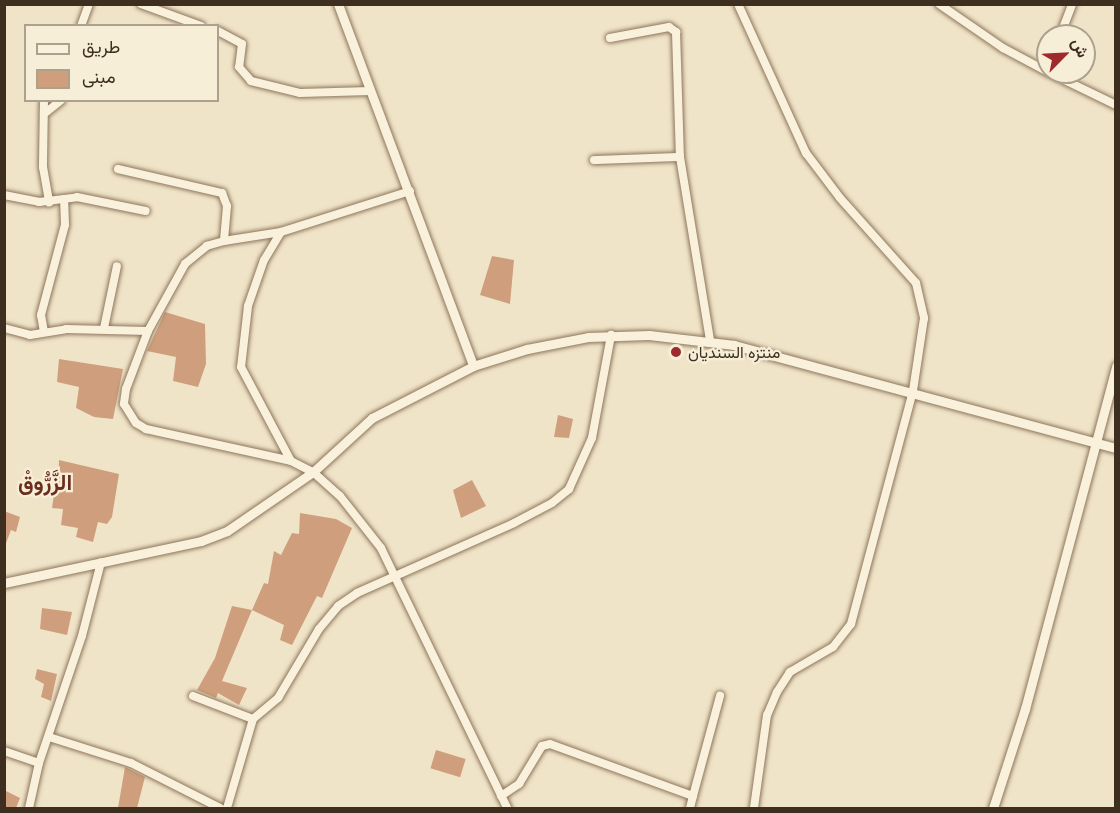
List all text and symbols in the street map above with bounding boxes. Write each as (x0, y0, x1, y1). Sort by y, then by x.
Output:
legend (24, 24, 219, 102)
north arrow (1036, 24, 1096, 84)
text: طريق (82, 35, 120, 58)
text: ش (1068, 35, 1094, 60)
text: مبنى (82, 65, 116, 88)
place label: منتزه السنديان (688, 342, 780, 362)
marker: منتزه السنديان (669, 345, 683, 359)
district label: الزَّرُّوقْ (18, 470, 72, 496)

